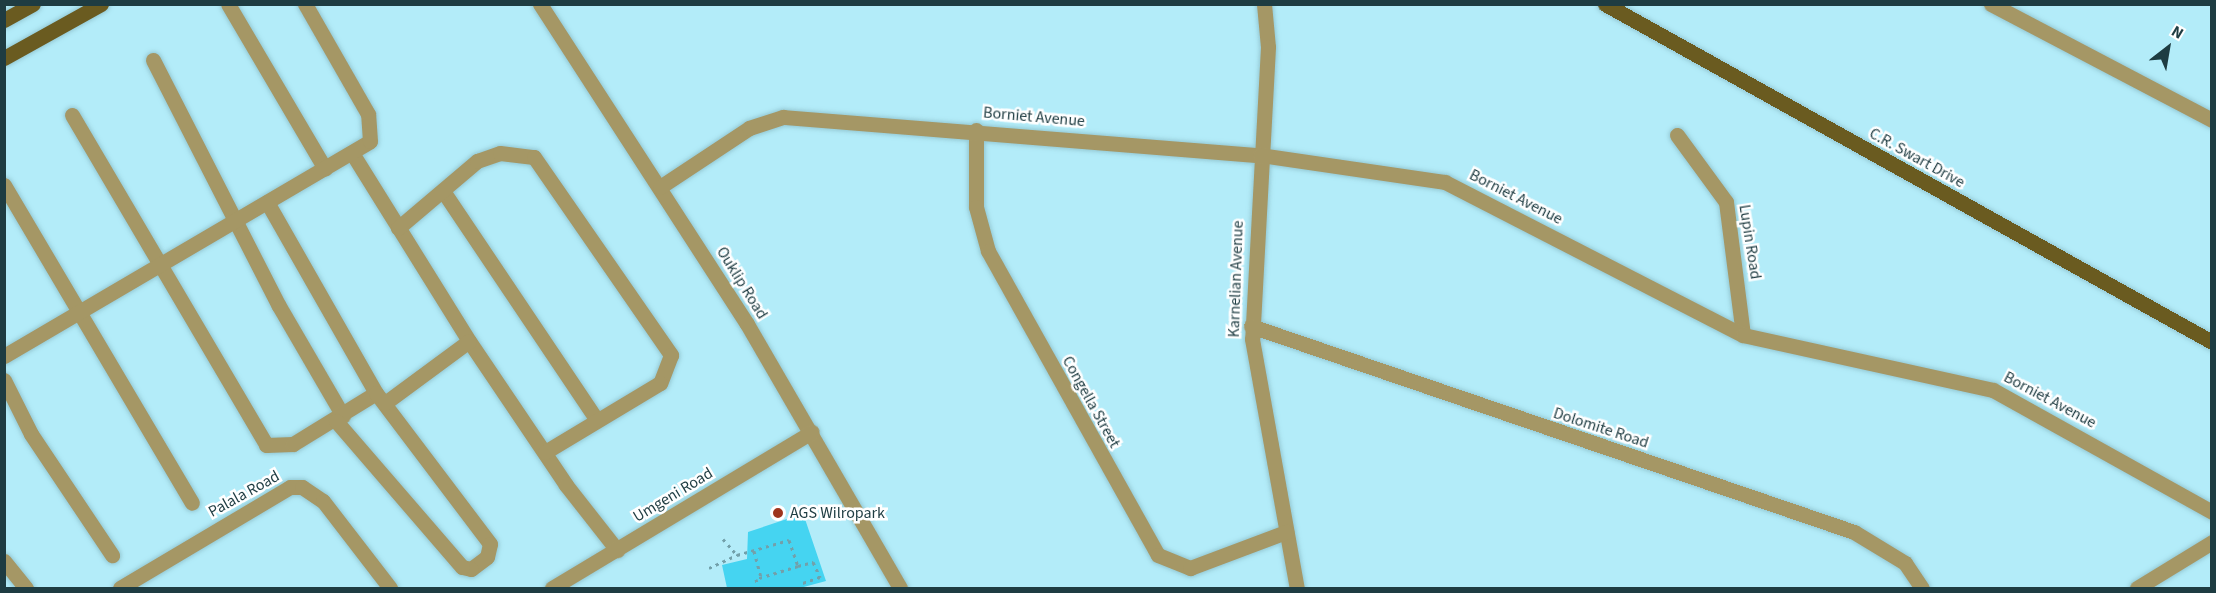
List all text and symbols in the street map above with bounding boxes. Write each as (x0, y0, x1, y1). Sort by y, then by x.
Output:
north arrow (2138, 18, 2198, 78)
text: N (2167, 20, 2187, 45)
street label: Borniet Avenue (982, 103, 1086, 131)
street label: C.R. Swart Drive (1866, 124, 1968, 192)
street label: Borniet Avenue (1466, 165, 1566, 229)
street label: Lupin Road (1735, 203, 1765, 281)
street label: Karnelian Avenue (1224, 220, 1248, 338)
street label: Ouklip Road (712, 243, 772, 323)
street label: Congella Street (1058, 353, 1124, 451)
street label: Borniet Avenue (2000, 368, 2100, 432)
street label: Dolomite Road (1551, 404, 1651, 452)
street label: Umgeni Road (630, 464, 716, 526)
street label: Palala Road (205, 467, 283, 521)
place label: AGS Wilropark (790, 503, 885, 523)
marker: AGS Wilropark (771, 506, 785, 520)

